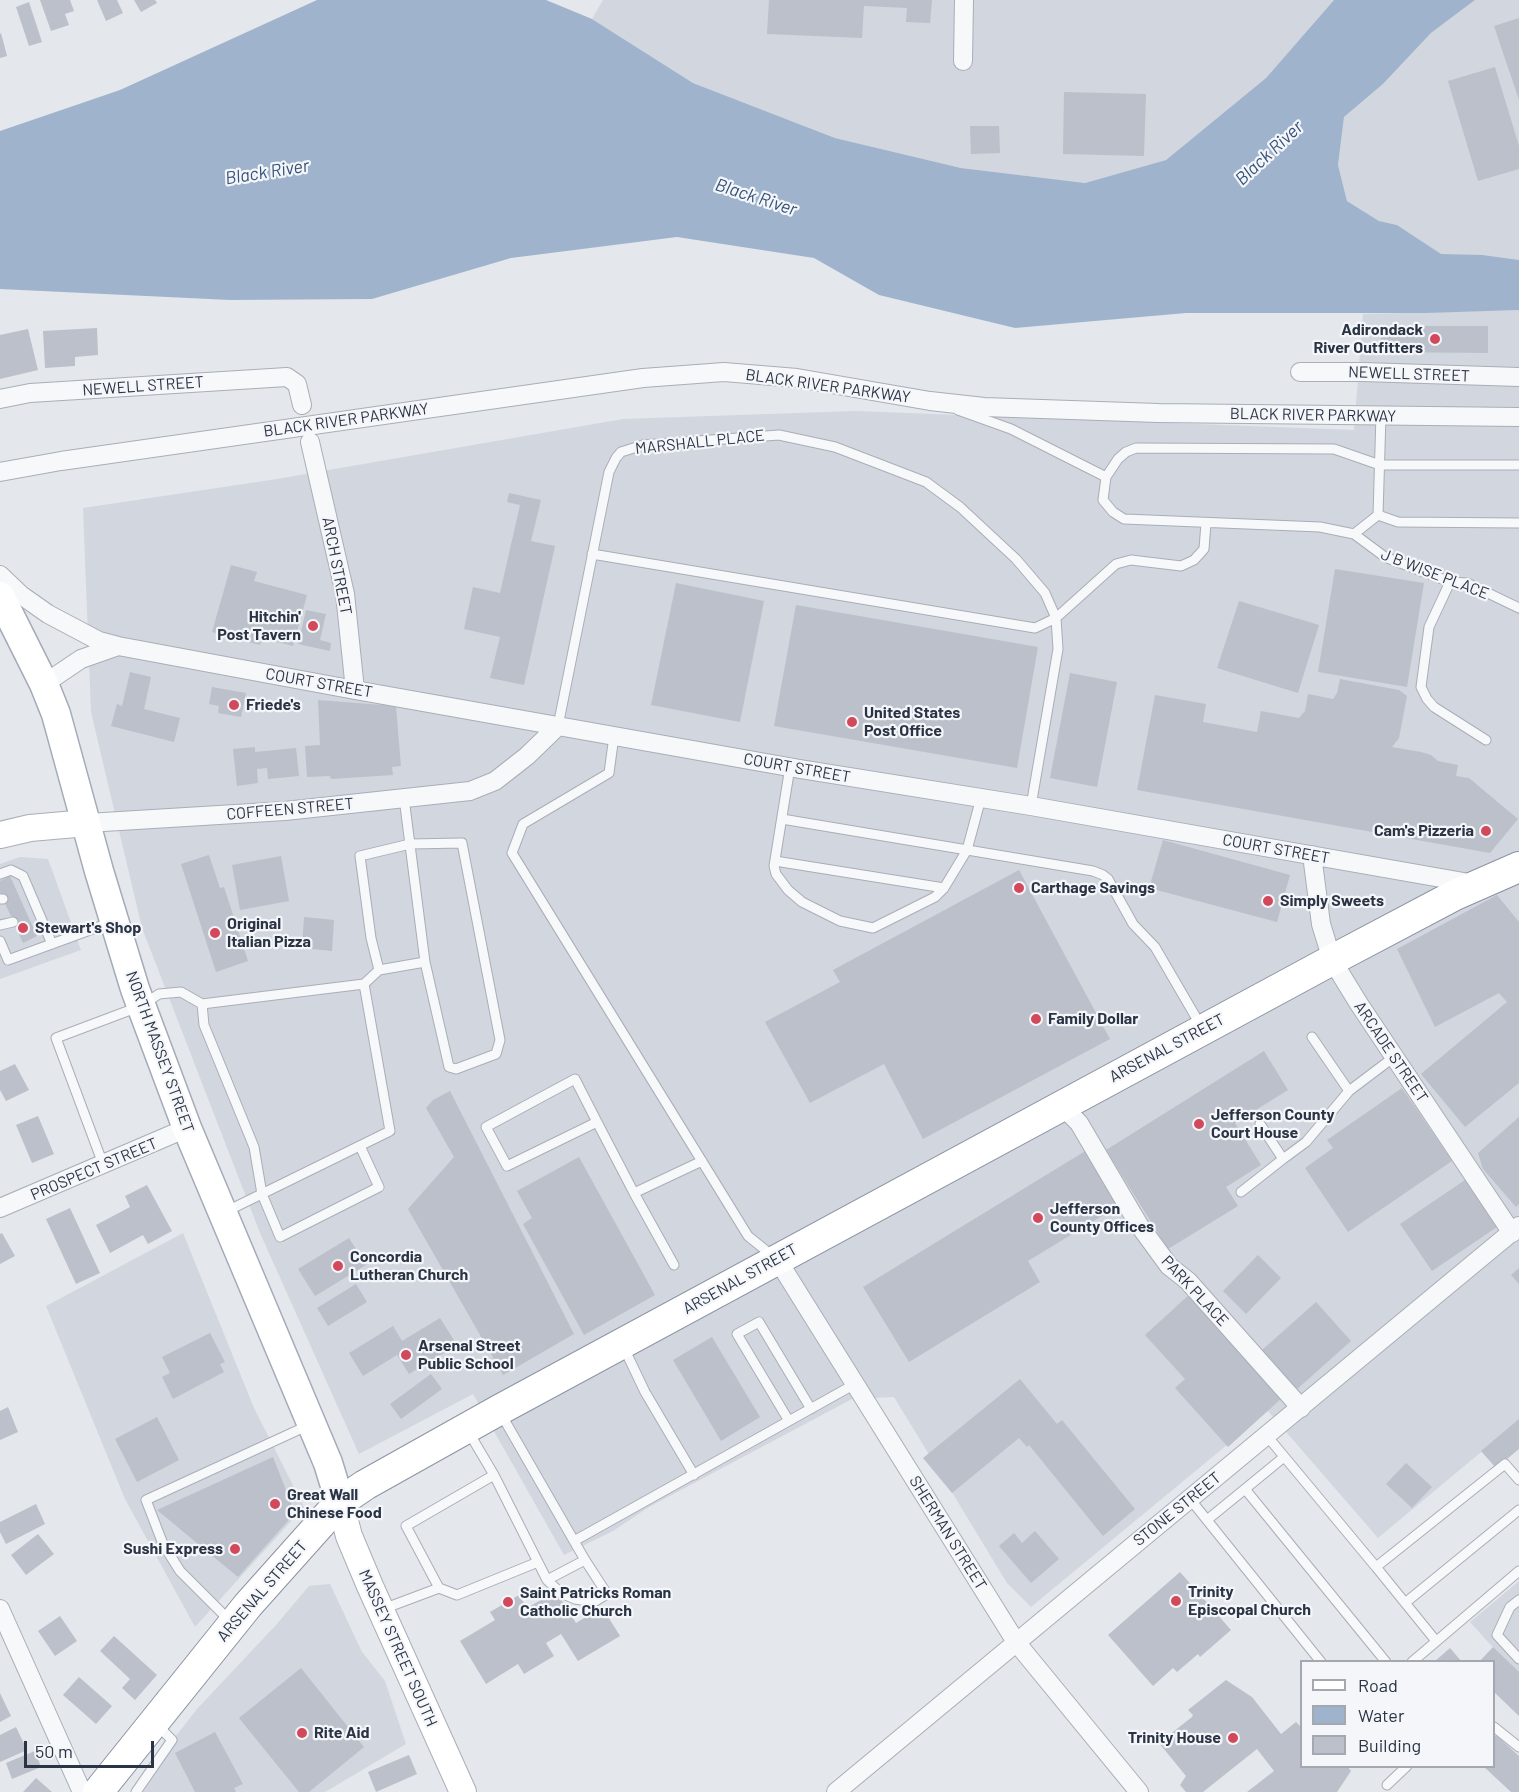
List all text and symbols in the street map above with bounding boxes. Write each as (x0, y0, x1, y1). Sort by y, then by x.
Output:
water label: Black River (1231, 116, 1307, 190)
water label: Black River (224, 155, 310, 189)
water label: Black River (712, 174, 800, 220)
place label: Adirondack River Outfitters (1313, 320, 1423, 358)
marker: Adirondack River Outfitters (1428, 332, 1442, 346)
street label: NEWELL STREET (1348, 362, 1470, 386)
street label: BLACK RIVER PARKWAY (744, 365, 912, 407)
street label: NEWELL STREET (82, 372, 204, 400)
street label: BLACK RIVER PARKWAY (262, 399, 430, 441)
street label: BLACK RIVER PARKWAY (1230, 404, 1396, 426)
street label: MARSHALL PLACE (634, 426, 766, 458)
street label: ARCH STREET (318, 515, 356, 617)
street label: J B WISE PLACE (1378, 545, 1492, 603)
place label: Hitchin' Post Tavern (217, 607, 301, 645)
marker: Hitchin' Post Tavern (306, 619, 320, 633)
street label: COURT STREET (264, 664, 374, 702)
place label: Friede's (246, 695, 301, 715)
marker: Friede's (227, 698, 241, 712)
place label: United States Post Office (864, 703, 960, 741)
marker: United States Post Office (845, 715, 859, 729)
street label: COURT STREET (742, 749, 852, 787)
street label: COFFEEN STREET (226, 794, 354, 824)
place label: Cam's Pizzeria (1374, 821, 1474, 841)
marker: Cam's Pizzeria (1479, 824, 1493, 838)
street label: COURT STREET (1221, 830, 1331, 868)
place label: Carthage Savings (1031, 878, 1155, 898)
marker: Carthage Savings (1012, 881, 1026, 895)
place label: Simply Sweets (1280, 891, 1384, 911)
marker: Simply Sweets (1261, 894, 1275, 908)
place label: Original Italian Pizza (227, 914, 311, 952)
place label: Stewart's Shop (35, 918, 141, 938)
marker: Stewart's Shop (16, 921, 30, 935)
marker: Original Italian Pizza (208, 926, 222, 940)
street label: NORTH MASSEY STREET (122, 968, 198, 1136)
street label: ARCADE STREET (1350, 998, 1432, 1106)
place label: Family Dollar (1048, 1009, 1138, 1029)
street label: ARSENAL STREET (1106, 1010, 1228, 1086)
marker: Family Dollar (1029, 1012, 1043, 1026)
place label: Jefferson County Court House (1211, 1105, 1335, 1143)
marker: Jefferson County Court House (1192, 1117, 1206, 1131)
street label: PROSPECT STREET (28, 1134, 160, 1204)
place label: Jefferson County Offices (1050, 1199, 1154, 1237)
marker: Jefferson County Offices (1031, 1211, 1045, 1225)
street label: ARSENAL STREET (679, 1240, 801, 1318)
place label: Concordia Lutheran Church (350, 1247, 468, 1285)
street label: PARK PLACE (1157, 1252, 1233, 1330)
marker: Concordia Lutheran Church (331, 1259, 345, 1273)
place label: Arsenal Street Public School (418, 1336, 521, 1374)
marker: Arsenal Street Public School (399, 1348, 413, 1362)
street label: STONE STREET (1129, 1468, 1225, 1550)
street label: SHERMAN STREET (905, 1472, 991, 1594)
place label: Great Wall Chinese Food (287, 1485, 382, 1523)
marker: Great Wall Chinese Food (268, 1497, 282, 1511)
street label: ARSENAL STREET (213, 1537, 311, 1645)
place label: Sushi Express (123, 1539, 223, 1559)
marker: Sushi Express (228, 1542, 242, 1556)
street label: MASSEY STREET SOUTH (355, 1566, 441, 1730)
place label: Trinity Episcopal Church (1188, 1582, 1311, 1620)
place label: Saint Patricks Roman Catholic Church (520, 1583, 671, 1621)
marker: Trinity Episcopal Church (1169, 1594, 1183, 1608)
marker: Saint Patricks Roman Catholic Church (501, 1595, 515, 1609)
legend (1300, 1660, 1495, 1768)
text: Road (1358, 1674, 1398, 1696)
text: Water (1358, 1704, 1405, 1726)
place label: Rite Aid (314, 1723, 370, 1743)
marker: Rite Aid (295, 1726, 309, 1740)
place label: Trinity House (1128, 1728, 1221, 1748)
scale bar (27, 1729, 158, 1767)
marker: Trinity House (1226, 1731, 1240, 1745)
text: Building (1358, 1734, 1421, 1756)
text: 50 m (35, 1740, 73, 1762)

